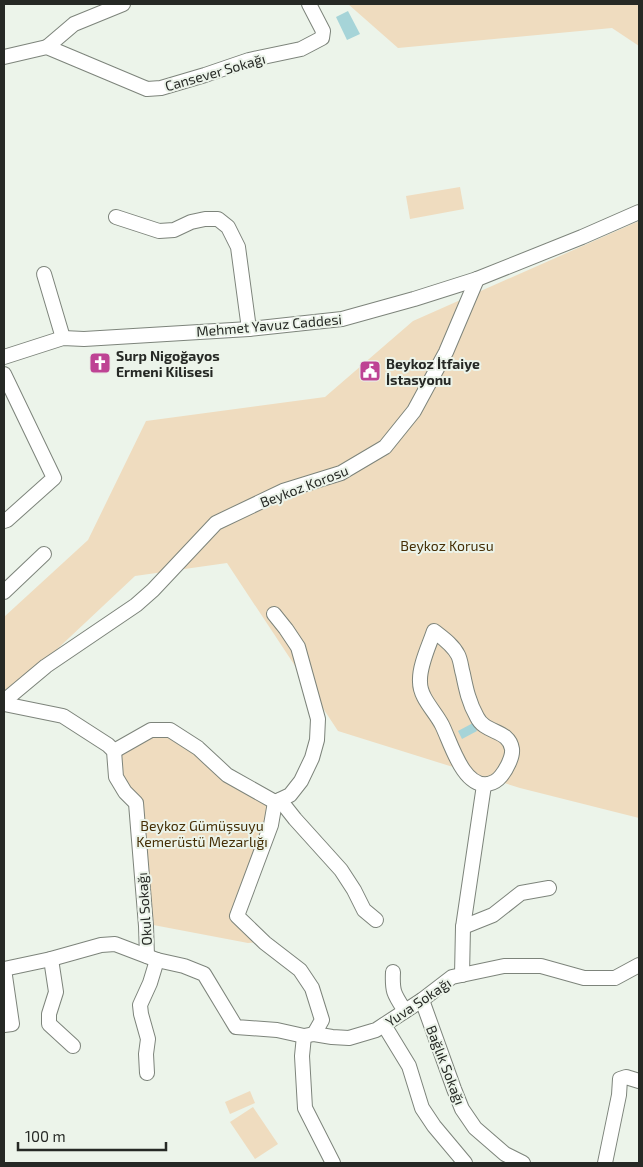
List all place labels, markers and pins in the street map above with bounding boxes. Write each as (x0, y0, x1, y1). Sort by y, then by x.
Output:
place label: Surp Nigoğayos Ermeni Kilisesi (116, 347, 220, 380)
church icon: Surp Nigoğayos Ermeni Kilisesi (88, 351, 112, 375)
place label: Beykoz İtfaiye İstasyonu (386, 355, 480, 388)
public building icon: Beykoz İtfaiye İstasyonu (358, 359, 382, 383)

